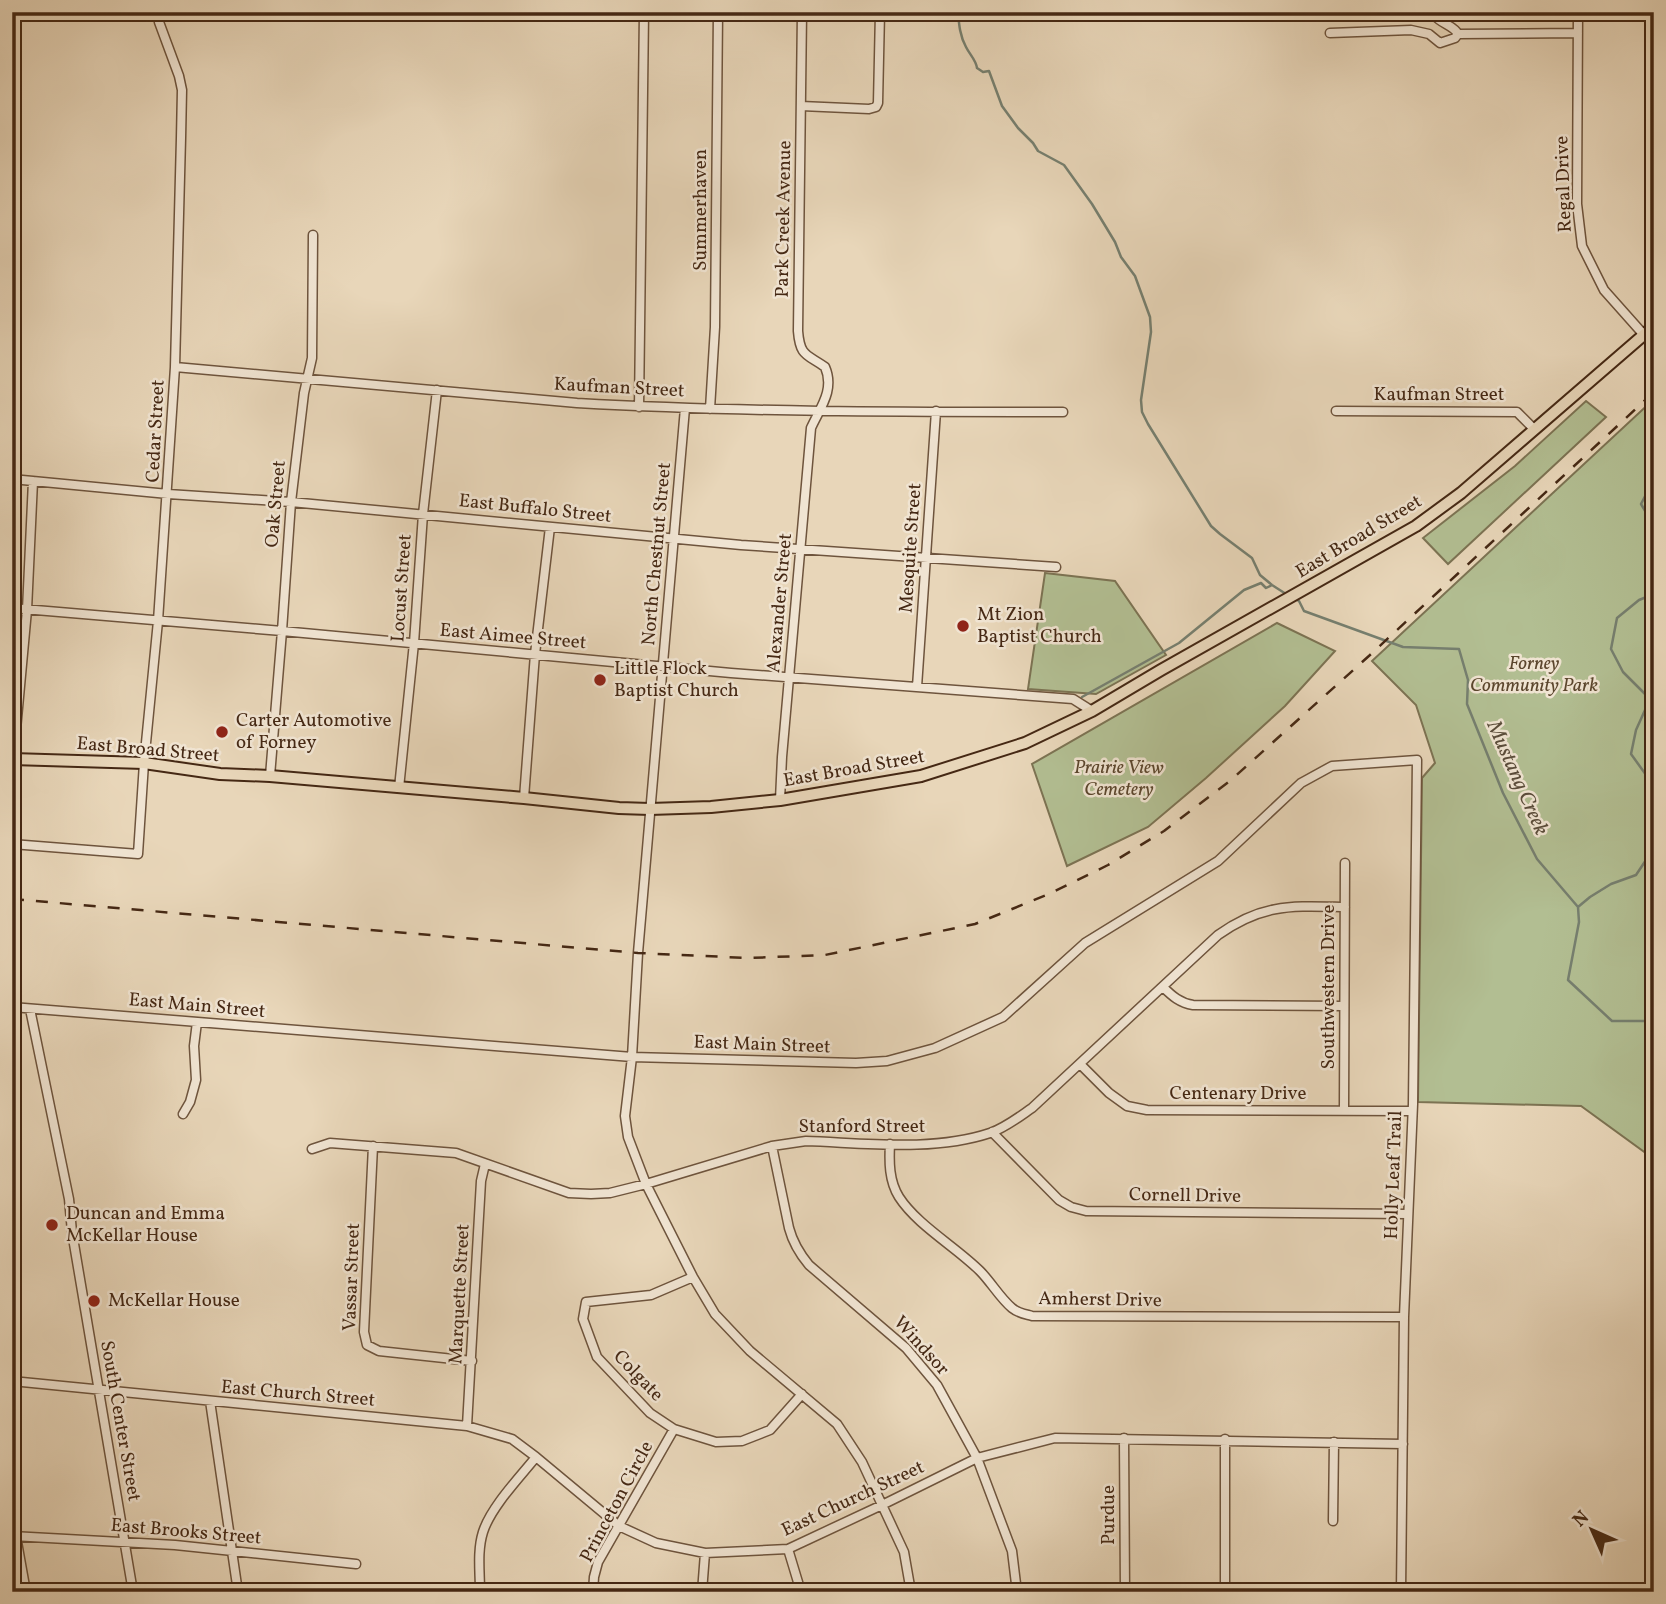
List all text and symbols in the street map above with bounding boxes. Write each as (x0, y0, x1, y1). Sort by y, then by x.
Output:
street label: Regal Drive (1549, 135, 1579, 233)
street label: Park Creek Avenue (770, 140, 798, 298)
street label: Summerhaven (688, 149, 714, 271)
street label: Kaufman Street (553, 372, 685, 404)
street label: Cedar Street (140, 378, 172, 483)
street label: Kaufman Street (1374, 382, 1505, 408)
street label: Oak Street (259, 459, 293, 549)
street label: North Chestnut Street (636, 461, 678, 647)
street label: Mesquite Street (893, 482, 929, 614)
street label: East Buffalo Street (457, 488, 613, 530)
street label: East Broad Street (1291, 489, 1427, 585)
street label: Alexander Street (761, 532, 799, 674)
street label: Locust Street (385, 533, 419, 643)
place label: Mt Zion Baptist Church (977, 602, 1102, 650)
street label: East Aimee Street (439, 618, 588, 656)
marker: Mt Zion Baptist Church (955, 618, 971, 634)
park label: Forney Community Park (1470, 651, 1598, 699)
place label: Little Flock Baptist Church (614, 656, 739, 704)
marker: Little Flock Baptist Church (592, 672, 608, 688)
place label: Carter Automotive of Forney (236, 708, 392, 756)
water label: Mustang Creek (1478, 715, 1555, 840)
marker: Carter Automotive of Forney (214, 724, 230, 740)
street label: East Broad Street (76, 731, 221, 769)
street label: East Broad Street (781, 744, 927, 794)
park label: Prairie View Cemetery (1074, 755, 1164, 803)
street label: Southwestern Drive (1316, 904, 1342, 1070)
street label: East Main Street (127, 987, 267, 1025)
street label: East Main Street (693, 1030, 831, 1060)
street label: Centenary Drive (1170, 1081, 1306, 1107)
street label: Holly Leaf Trail (1379, 1110, 1409, 1240)
street label: Stanford Street (799, 1114, 926, 1140)
street label: Cornell Drive (1129, 1182, 1241, 1210)
place label: Duncan and Emma McKellar House (66, 1201, 225, 1249)
marker: Duncan and Emma McKellar House (44, 1217, 60, 1233)
street label: Vassar Street (337, 1222, 367, 1331)
street label: Marquette Street (443, 1223, 477, 1365)
street label: Amherst Drive (1038, 1286, 1162, 1314)
place label: McKellar House (108, 1288, 240, 1314)
marker: McKellar House (86, 1293, 102, 1309)
street label: Windsor (887, 1310, 955, 1382)
street label: South Center Street (93, 1339, 147, 1504)
street label: Colgate (607, 1345, 669, 1407)
street label: East Church Street (220, 1374, 377, 1414)
street label: Princeton Circle (574, 1437, 660, 1567)
street label: East Church Street (777, 1454, 929, 1544)
street label: Purdue (1096, 1485, 1122, 1545)
north arrow (1558, 1496, 1628, 1566)
text: N (1567, 1505, 1596, 1533)
street label: East Brooks Street (109, 1512, 263, 1552)

